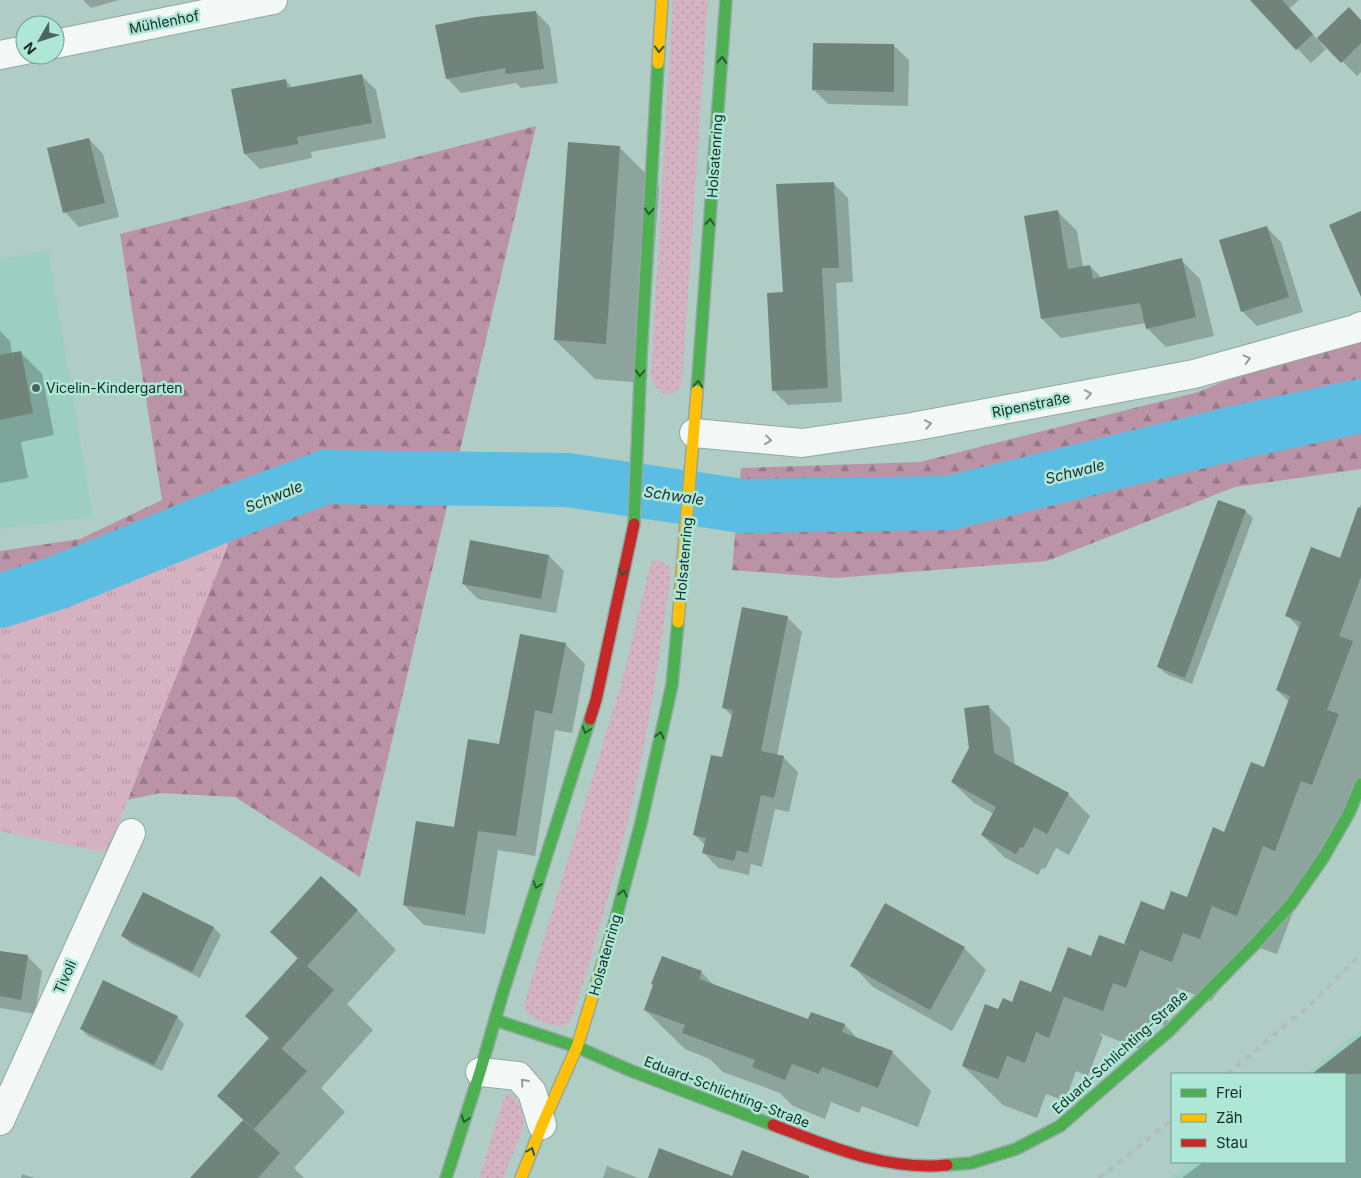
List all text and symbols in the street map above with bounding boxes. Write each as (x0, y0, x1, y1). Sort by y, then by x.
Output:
street label: Mühlenhof (127, 6, 200, 37)
north arrow (15, 15, 65, 65)
text: N (20, 39, 39, 58)
one-way arrow (653, 45, 664, 53)
one-way arrow (716, 56, 727, 64)
street label: Holsatenring (703, 113, 726, 198)
one-way arrow (644, 207, 655, 215)
one-way arrow (705, 218, 716, 226)
one-way arrow (1242, 355, 1250, 365)
one-way arrow (635, 369, 646, 377)
place label: Vicelin-Kindergarten (46, 379, 183, 396)
one-way arrow (692, 380, 703, 388)
marker: Vicelin-Kindergarten (30, 382, 42, 394)
street label: Ripenstraße (990, 389, 1071, 420)
one-way arrow (1084, 389, 1092, 399)
one-way arrow (924, 419, 933, 430)
one-way arrow (764, 434, 772, 445)
water label: Schwale (1043, 455, 1107, 488)
water label: Schwale (242, 476, 305, 517)
water label: Schwale (643, 482, 705, 509)
street label: Holsatenring (671, 516, 696, 602)
one-way arrow (619, 567, 629, 576)
one-way arrow (582, 725, 592, 733)
one-way arrow (655, 731, 665, 740)
one-way arrow (533, 880, 543, 888)
one-way arrow (617, 890, 627, 898)
street label: Holsatenring (585, 912, 624, 998)
street label: Tivoli (50, 957, 79, 996)
street label: Eduard-Schlichting-Straße (1048, 986, 1191, 1117)
street label: Eduard-Schlichting-Straße (642, 1052, 812, 1131)
legend (1171, 1073, 1346, 1163)
one-way arrow (520, 1079, 529, 1088)
text: Frei (1216, 1083, 1242, 1102)
text: Zäh (1216, 1108, 1243, 1127)
one-way arrow (461, 1114, 471, 1122)
text: Stau (1216, 1133, 1248, 1152)
one-way arrow (525, 1147, 535, 1156)

